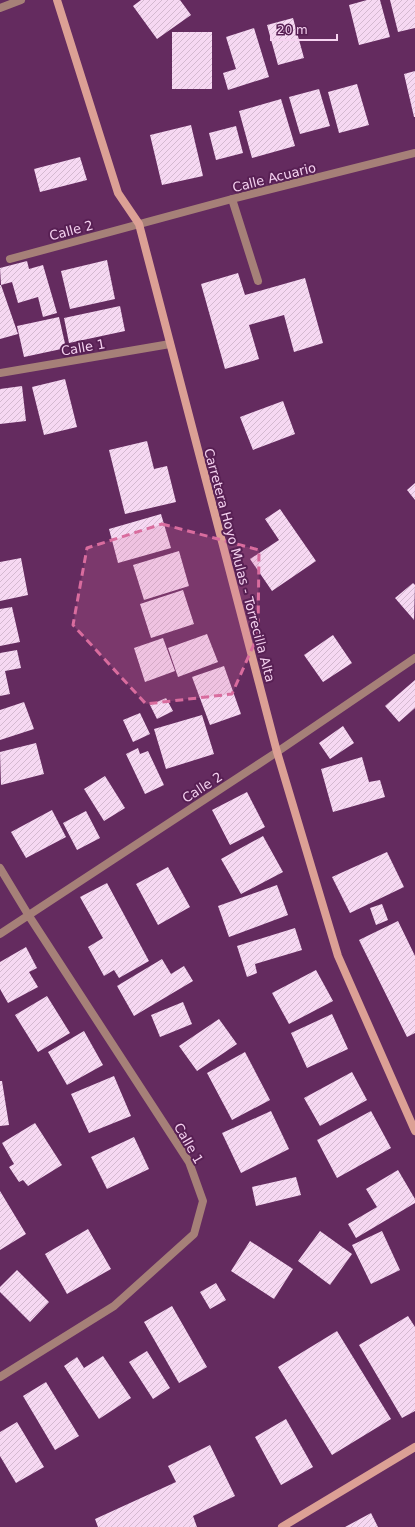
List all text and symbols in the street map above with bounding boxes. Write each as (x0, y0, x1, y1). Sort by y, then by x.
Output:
scale bar (271, 16, 337, 42)
text: 20 m (277, 23, 308, 37)
street label: Calle Acuario (231, 160, 317, 195)
street label: Calle 2 (48, 217, 95, 244)
street label: Calle 1 (60, 336, 106, 359)
street label: Carretera Hoyo Mulas - Torrecilla Alta (201, 447, 278, 684)
street label: Calle 2 (179, 769, 225, 806)
street label: Calle 1 (171, 1120, 206, 1166)

